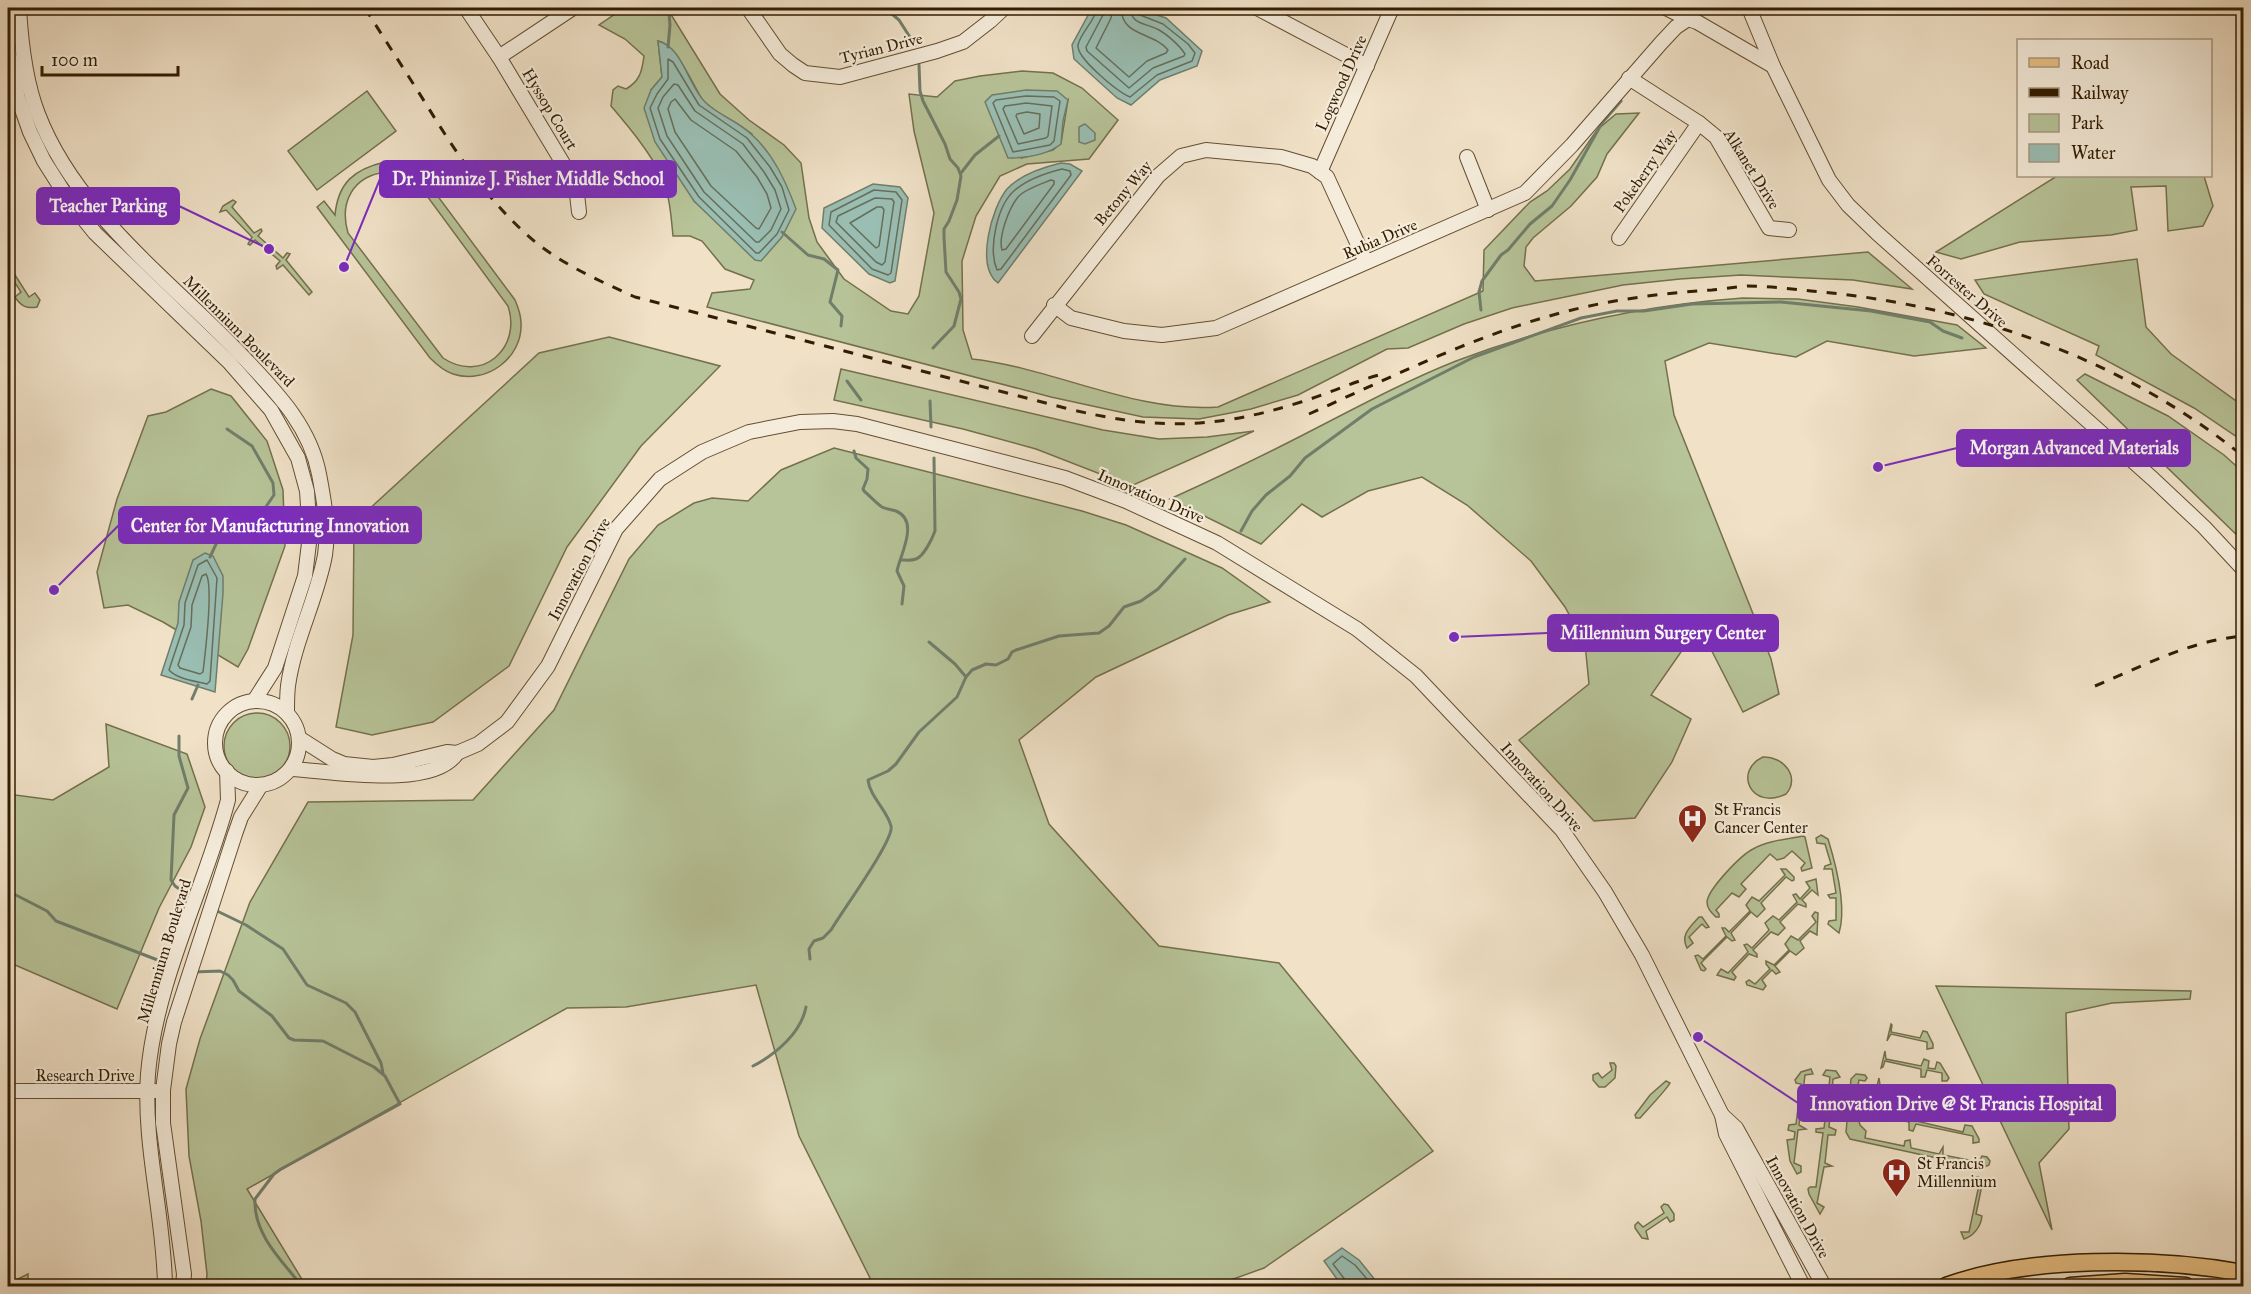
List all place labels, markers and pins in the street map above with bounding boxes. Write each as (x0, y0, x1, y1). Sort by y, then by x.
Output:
callout: Dr. Phinnize J. Fisher Middle School (380, 161, 676, 197)
callout: Teacher Parking (37, 188, 179, 224)
callout: Morgan Advanced Materials (1957, 430, 2190, 466)
callout: Center for Manufacturing Innovation (119, 507, 421, 543)
callout: Millennium Surgery Center (1548, 615, 1778, 651)
place label: St Francis Cancer Center (1714, 800, 1808, 837)
hospital icon: St Francis Cancer Center (1677, 802, 1709, 844)
callout: Innovation Drive @ St Francis Hospital (1798, 1085, 2115, 1121)
place label: St Francis Millennium (1917, 1154, 1997, 1191)
hospital icon: St Francis Millennium (1880, 1156, 1912, 1198)

